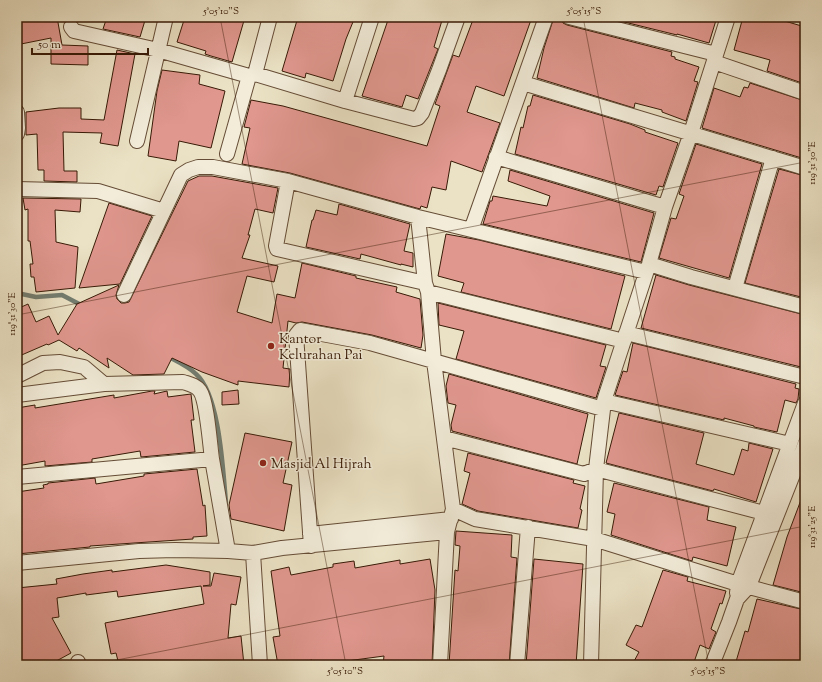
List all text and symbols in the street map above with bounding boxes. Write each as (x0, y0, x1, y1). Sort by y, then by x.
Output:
text: 5°05'10"S (202, 4, 239, 19)
text: 5°05'15"S (566, 4, 601, 19)
scale bar (32, 30, 148, 56)
text: 50 m (37, 36, 61, 54)
text: 119°31'30"E (805, 141, 820, 185)
text: 119°31'30"E (5, 292, 20, 336)
place label: Kantor Kelurahan Pai (279, 330, 363, 366)
marker: Kantor Kelurahan Pai (266, 341, 276, 351)
place label: Masjid Al Hijrah (271, 455, 372, 475)
marker: Masjid Al Hijrah (258, 458, 268, 468)
text: 119°31'25"E (805, 506, 820, 548)
text: 5°05'10"S (326, 664, 363, 679)
text: 5°05'15"S (690, 664, 725, 679)

